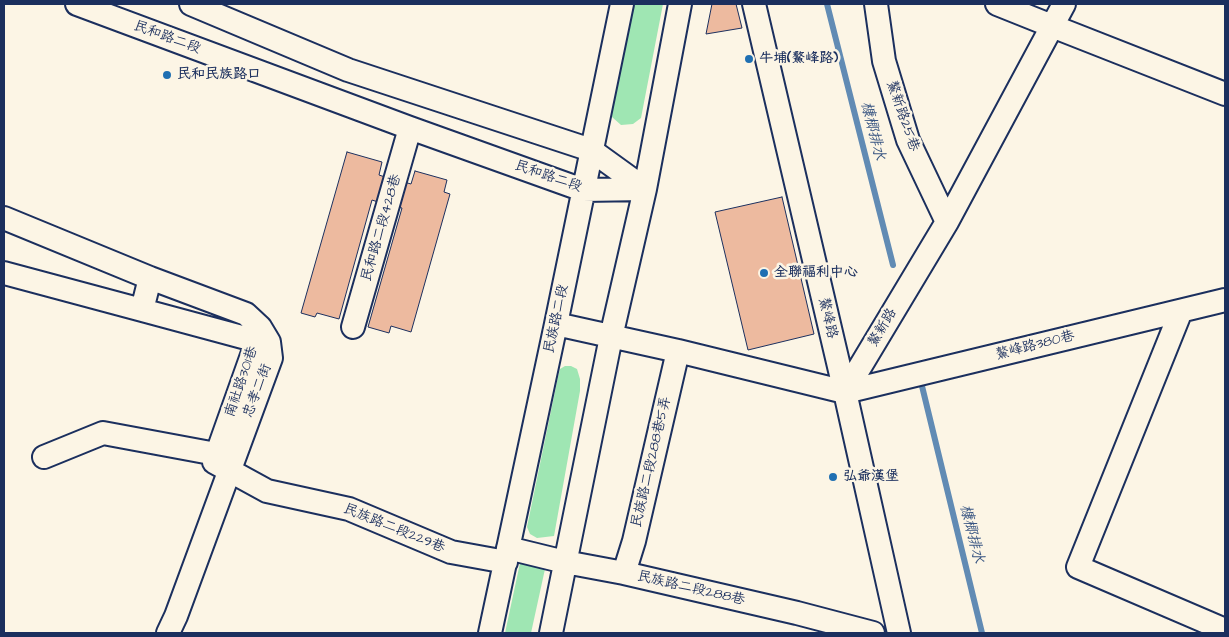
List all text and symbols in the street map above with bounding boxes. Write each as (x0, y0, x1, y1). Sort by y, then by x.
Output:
street label: 民和路二段 (131, 18, 203, 58)
place label: 牛埔(鰲峰路) (759, 51, 838, 67)
marker: 牛埔(鰲峰路) (743, 53, 755, 65)
place label: 民和民族路口 (177, 67, 261, 83)
marker: 民和民族路口 (161, 69, 173, 81)
street label: 鰲新路25巷 (882, 78, 922, 154)
water label: 槺榔排水 (856, 100, 888, 162)
street label: 民和路二段 (512, 158, 584, 196)
street label: 民和路二段428巷 (359, 173, 405, 283)
place label: 全聯福利中心 (774, 265, 858, 281)
marker: 全聯福利中心 (758, 267, 770, 279)
street label: 民族路二段 (542, 283, 572, 355)
street label: 鰲峰路 (814, 296, 840, 340)
street label: 鰲新路 (865, 306, 901, 350)
street label: 鰲峰路380巷 (994, 328, 1076, 364)
street label: 南社路301巷 (222, 344, 262, 420)
street label: 忠孝二街 (240, 362, 276, 420)
street label: 民族路二段288巷5弄 (629, 395, 675, 529)
place label: 弘爺漢堡 (843, 469, 899, 485)
marker: 弘爺漢堡 (827, 471, 839, 483)
street label: 民族路二段229巷 (341, 501, 447, 557)
water label: 槺榔排水 (955, 503, 987, 565)
street label: 民族路二段288巷 (635, 568, 747, 610)

